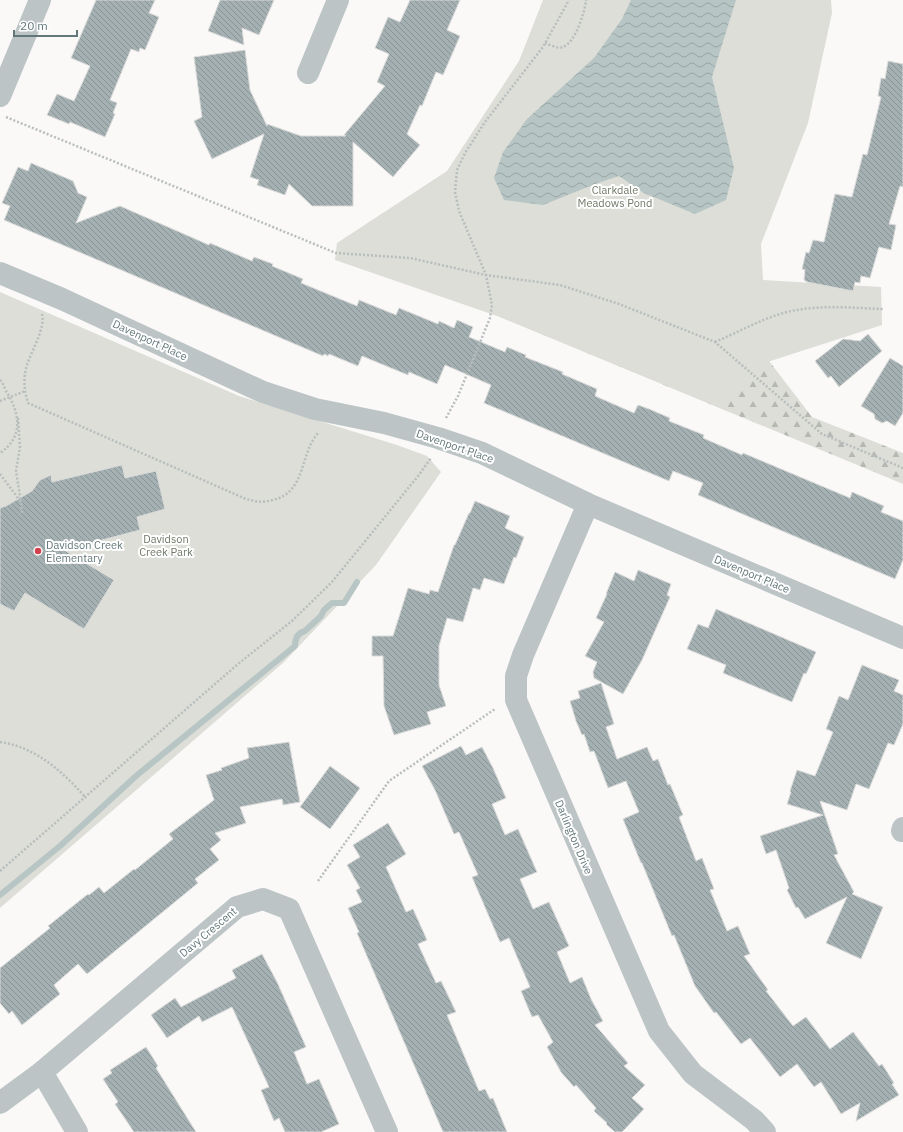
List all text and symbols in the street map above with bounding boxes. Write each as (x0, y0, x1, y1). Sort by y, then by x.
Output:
scale bar (14, 12, 77, 38)
text: 20 m (20, 18, 48, 33)
park label: Clarkdale Meadows Pond (578, 183, 652, 210)
street label: Davenport Place (110, 317, 190, 363)
street label: Davenport Place (414, 426, 496, 466)
park label: Davidson Creek Park (139, 532, 193, 559)
place label: Davidson Creek Elementary (46, 538, 123, 565)
marker: Davidson Creek Elementary (33, 546, 43, 556)
street label: Davenport Place (712, 552, 792, 596)
street label: Darlington Drive (552, 798, 596, 876)
street label: Davy Crescent (176, 904, 240, 960)

